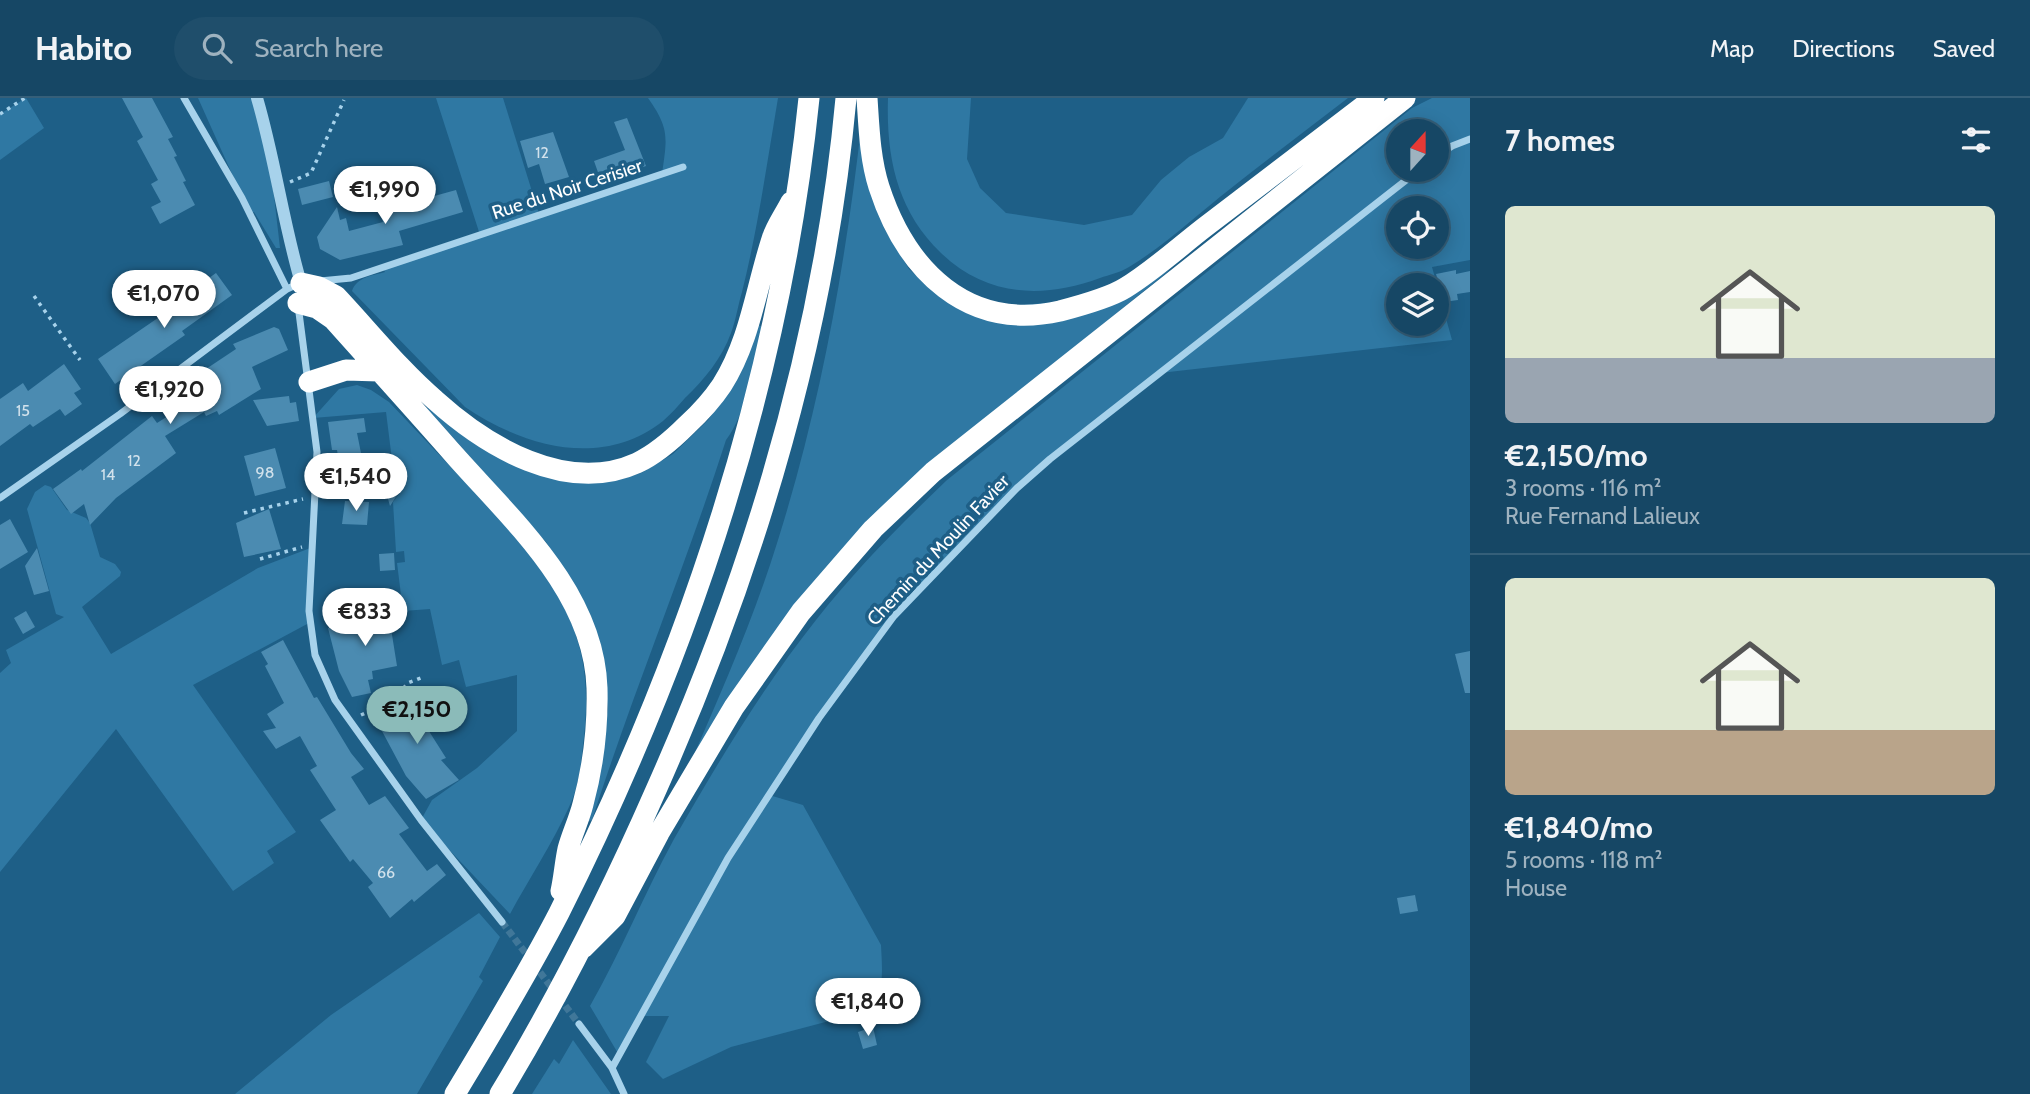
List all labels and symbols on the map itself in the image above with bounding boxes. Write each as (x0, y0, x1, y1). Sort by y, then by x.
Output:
north arrow (1386, 119, 1449, 182)
house number: 12 (535, 143, 549, 162)
street label: Rue du Noir Cerisier (489, 154, 645, 224)
pin: €1,990 (328, 166, 442, 226)
pin: €1,070 (107, 271, 221, 330)
pin: €1,920 (113, 366, 227, 426)
house number: 15 (16, 401, 30, 420)
house number: 12 (127, 451, 141, 470)
pin: €1,540 (299, 454, 413, 513)
house number: 98 (256, 463, 274, 482)
house number: 14 (101, 465, 115, 484)
street label: Chemin du Moulin Favier (862, 470, 1014, 630)
pin: €833 (324, 588, 406, 648)
pin: €2,150 (360, 686, 474, 746)
house number: 66 (377, 863, 395, 882)
pin: €1,840 (811, 978, 925, 1038)

